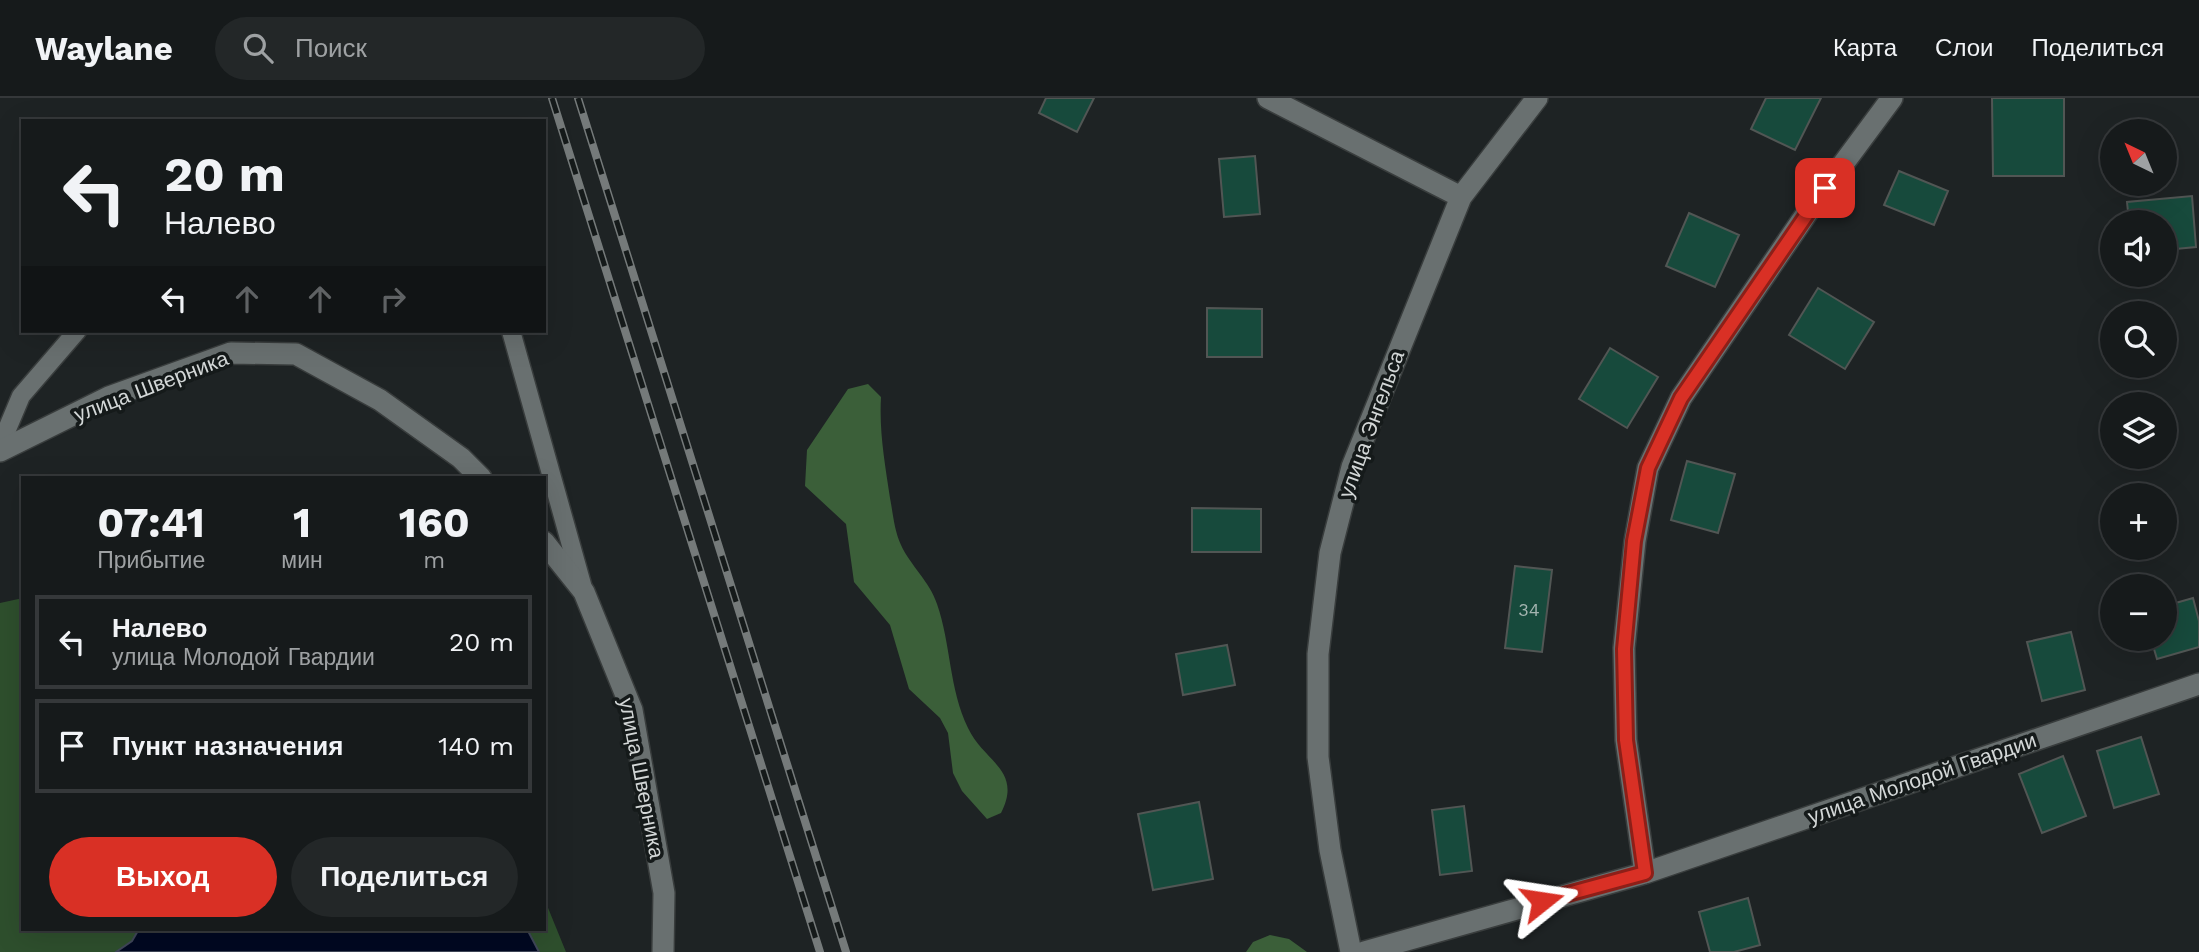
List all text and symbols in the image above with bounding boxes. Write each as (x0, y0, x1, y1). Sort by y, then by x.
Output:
search box (215, 17, 705, 80)
text: Waylane (35, 29, 173, 68)
icon: search (239, 29, 277, 67)
text: Поиск (295, 33, 367, 63)
text: Карта (1833, 34, 1897, 62)
text: Слои (1935, 34, 1993, 62)
text: Поделиться (2031, 34, 2164, 62)
north arrow (2100, 119, 2177, 196)
map controls (2100, 119, 2177, 651)
text: 20 m (164, 145, 285, 203)
icon: left (49, 147, 140, 238)
pin (1795, 158, 1855, 218)
icon: arrive (1806, 169, 1844, 207)
text: Налево (164, 204, 276, 242)
button: sound (2100, 210, 2177, 287)
icon: left (155, 280, 193, 318)
icon: ahead (228, 280, 266, 318)
icon: ahead (301, 280, 339, 318)
icon: right (374, 280, 412, 318)
button: search (2100, 301, 2177, 378)
street label: улица Шверника (70, 345, 232, 427)
street label: улица Энгельса (1333, 347, 1409, 501)
button: layers (2100, 392, 2177, 469)
button: + (2100, 483, 2177, 560)
text: 07:41 (97, 498, 205, 547)
text: 1 (293, 498, 311, 547)
text: 160 (399, 498, 470, 547)
text: Прибытие (97, 547, 205, 574)
text: мин (281, 547, 323, 574)
text: m (423, 547, 445, 574)
button: − (2100, 574, 2177, 651)
house number: 34 (1518, 599, 1540, 620)
text: Налево (112, 613, 207, 643)
icon: left (53, 623, 91, 661)
text: 20 m (449, 627, 514, 657)
text: улица Молодой Гвардии (112, 644, 375, 671)
street label: улица Шверника (614, 696, 670, 861)
icon: arrive (53, 727, 91, 765)
street label: улица Молодой Гвардии (1804, 727, 2040, 829)
text: Пункт назначения (112, 731, 343, 761)
text: 140 m (438, 731, 514, 761)
button: Выход (49, 837, 277, 917)
button: Поделиться (291, 837, 518, 917)
position arrow (1505, 864, 1579, 938)

